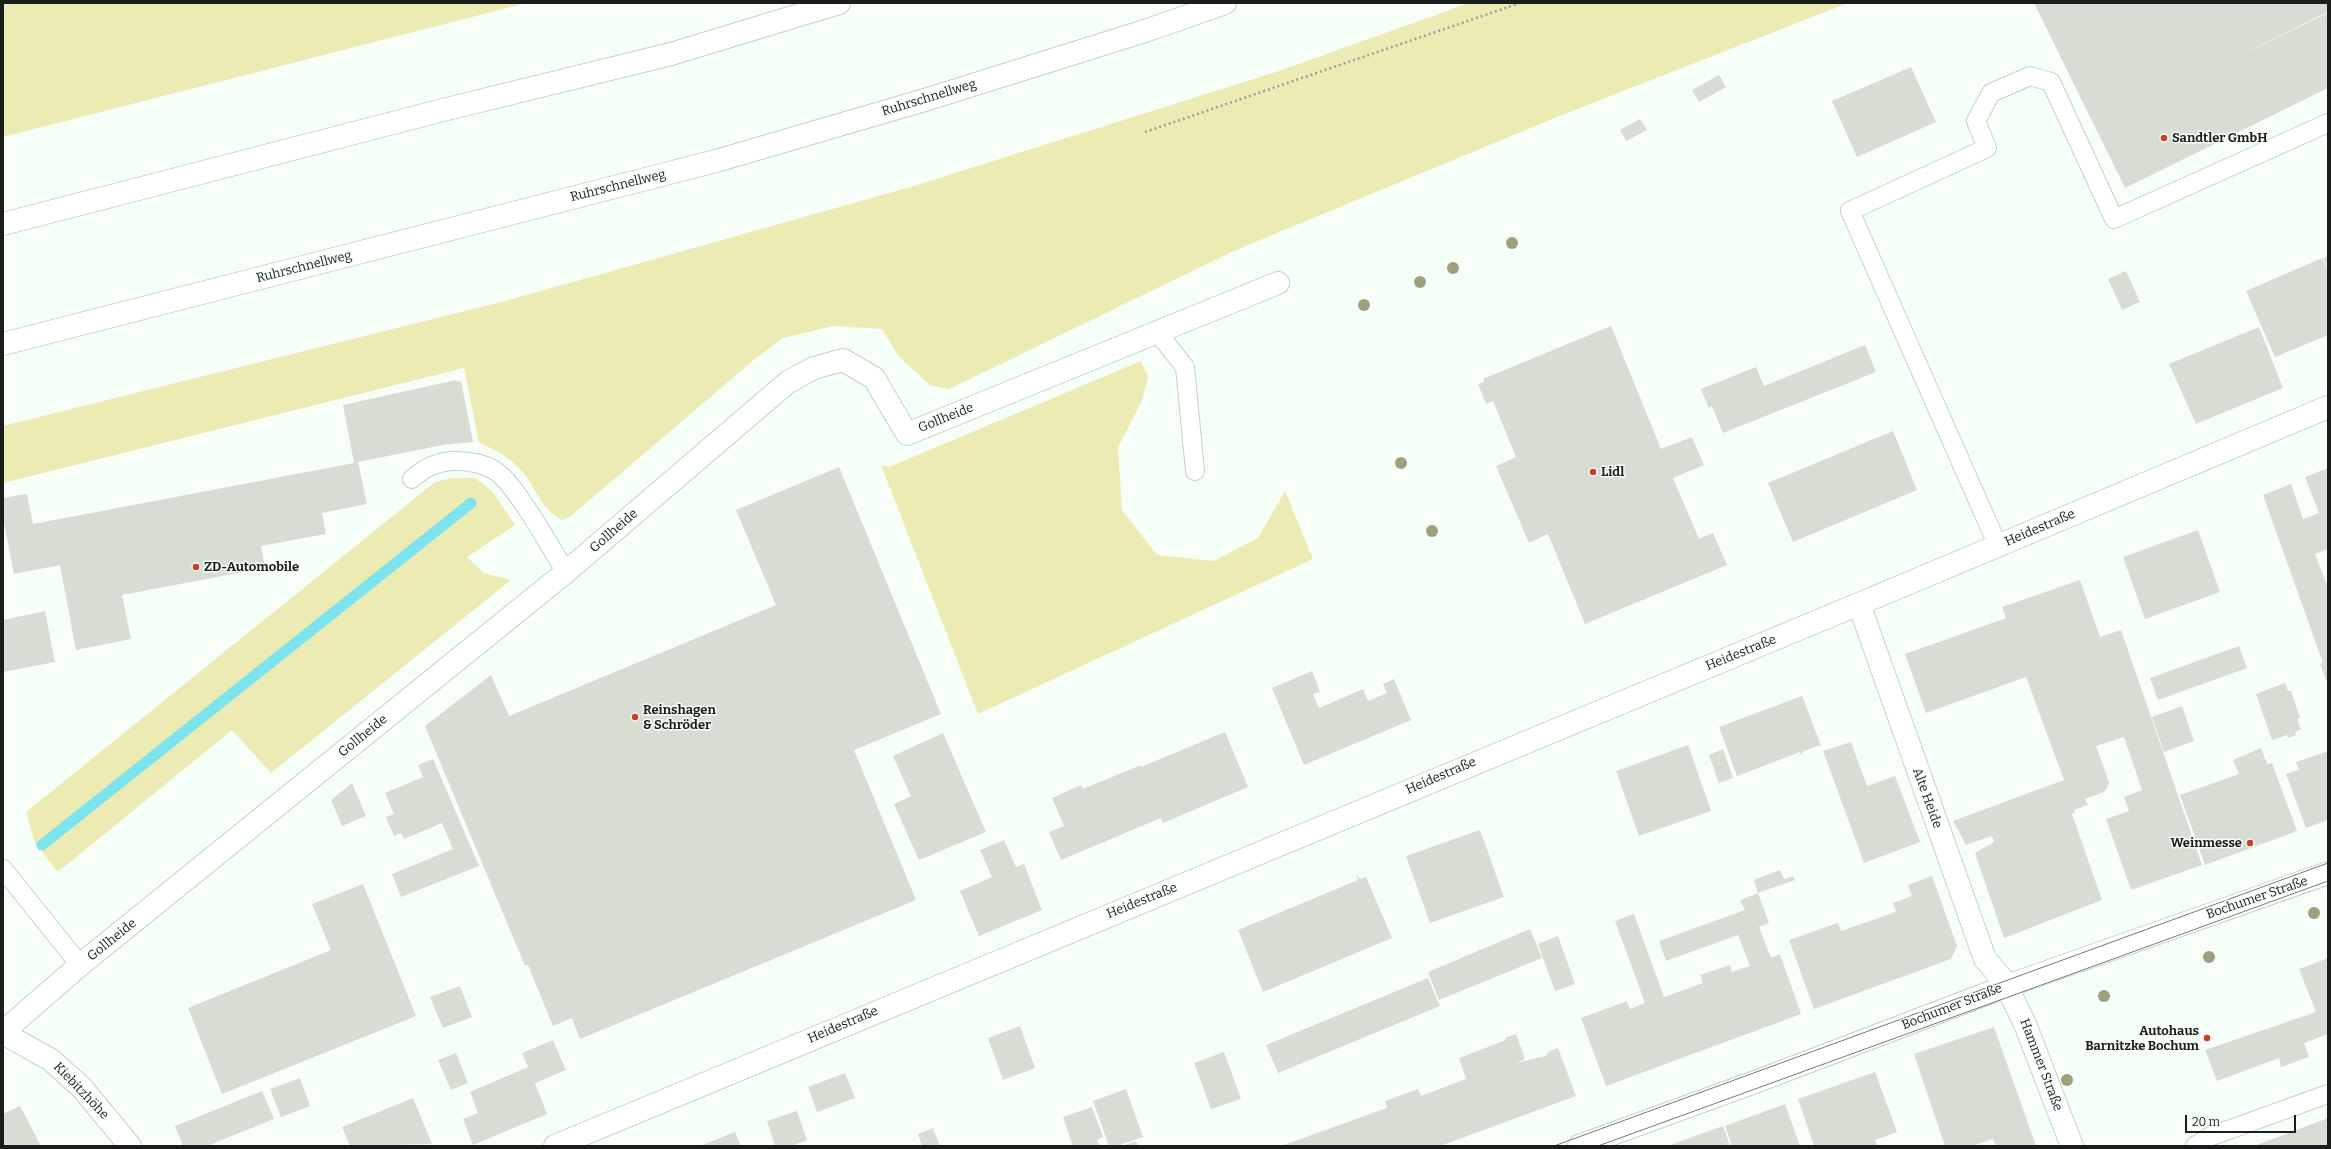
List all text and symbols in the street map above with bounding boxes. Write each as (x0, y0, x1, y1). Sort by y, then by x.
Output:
street label: Ruhrschnellweg (880, 76, 978, 120)
place label: Sandtler GmbH (2172, 130, 2267, 146)
marker: Sandtler GmbH (2159, 133, 2169, 143)
street label: Ruhrschnellweg (569, 167, 667, 205)
street label: Ruhrschnellweg (255, 248, 353, 286)
street label: Gollheide (916, 400, 976, 436)
place label: Lidl (1601, 464, 1624, 480)
marker: Lidl (1588, 467, 1598, 477)
street label: Gollheide (587, 506, 641, 556)
street label: Heidestraße (2003, 506, 2077, 550)
place label: ZD-Automobile (204, 559, 299, 575)
marker: ZD-Automobile (191, 562, 201, 572)
street label: Heidestraße (1703, 632, 1779, 674)
place label: Reinshagen & Schröder (643, 702, 716, 733)
street label: Gollheide (335, 712, 391, 760)
marker: Reinshagen & Schröder (630, 712, 640, 722)
street label: Heidestraße (1404, 754, 1478, 798)
street label: Alte Heide (1909, 766, 1945, 830)
place label: Weinmesse (2170, 835, 2242, 851)
marker: Weinmesse (2245, 838, 2255, 848)
street label: Bochumer Straße (2204, 873, 2310, 923)
street label: Heidestraße (1104, 880, 1180, 922)
street label: Gollheide (84, 916, 140, 964)
street label: Bochumer Straße (1900, 981, 2004, 1033)
street label: Heidestraße (806, 1003, 880, 1047)
street label: Hammer Straße (2016, 1017, 2066, 1113)
place label: Autohaus Barnitzke Bochum (2085, 1023, 2199, 1054)
marker: Autohaus Barnitzke Bochum (2202, 1033, 2212, 1043)
street label: Kiebitzhöhe (50, 1059, 112, 1123)
scale bar (2187, 1107, 2298, 1133)
text: 20 m (2192, 1115, 2220, 1129)

